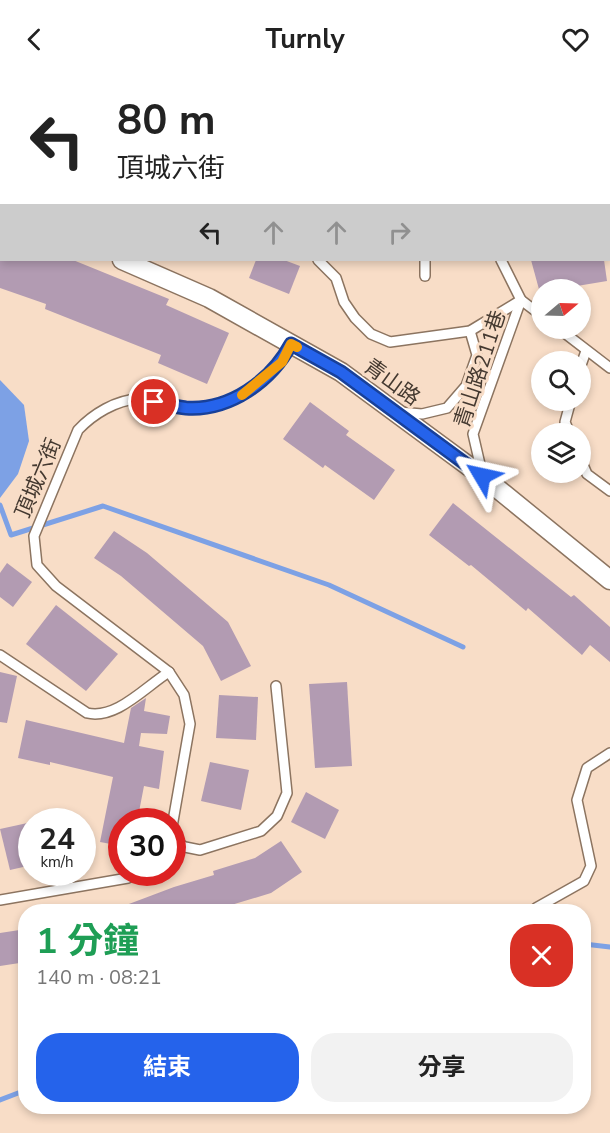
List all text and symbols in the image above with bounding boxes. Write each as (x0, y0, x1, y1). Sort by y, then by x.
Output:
text: Turnly (265, 21, 345, 58)
icon: back (18, 23, 51, 56)
icon: heart (559, 23, 592, 56)
text: 80 m (117, 92, 216, 149)
icon: left (18, 102, 96, 180)
text: 頂城六街 (117, 150, 225, 187)
icon: left (194, 216, 227, 249)
icon: ahead (257, 216, 290, 249)
icon: ahead (320, 216, 353, 249)
icon: right (383, 216, 416, 249)
north arrow (531, 279, 591, 339)
map controls (531, 279, 591, 483)
street label: 青山路211巷 (448, 307, 512, 431)
button: search (531, 351, 591, 411)
street label: 青山路 (358, 352, 426, 412)
pin (128, 376, 179, 427)
icon: arrive (137, 385, 170, 418)
button: layers (531, 423, 591, 483)
street label: 頂城六街 (9, 434, 67, 522)
position arrow (450, 444, 514, 508)
speed limit sign: 30 (108, 808, 186, 886)
text: 24 (39, 819, 75, 860)
text: km/h (40, 852, 74, 872)
text: 1 分鐘 (36, 917, 139, 966)
button: close (510, 924, 573, 987)
text: 140 m · 08:21 (36, 964, 162, 991)
button: 結束 (36, 1033, 299, 1102)
button: 分享 (311, 1033, 573, 1102)

